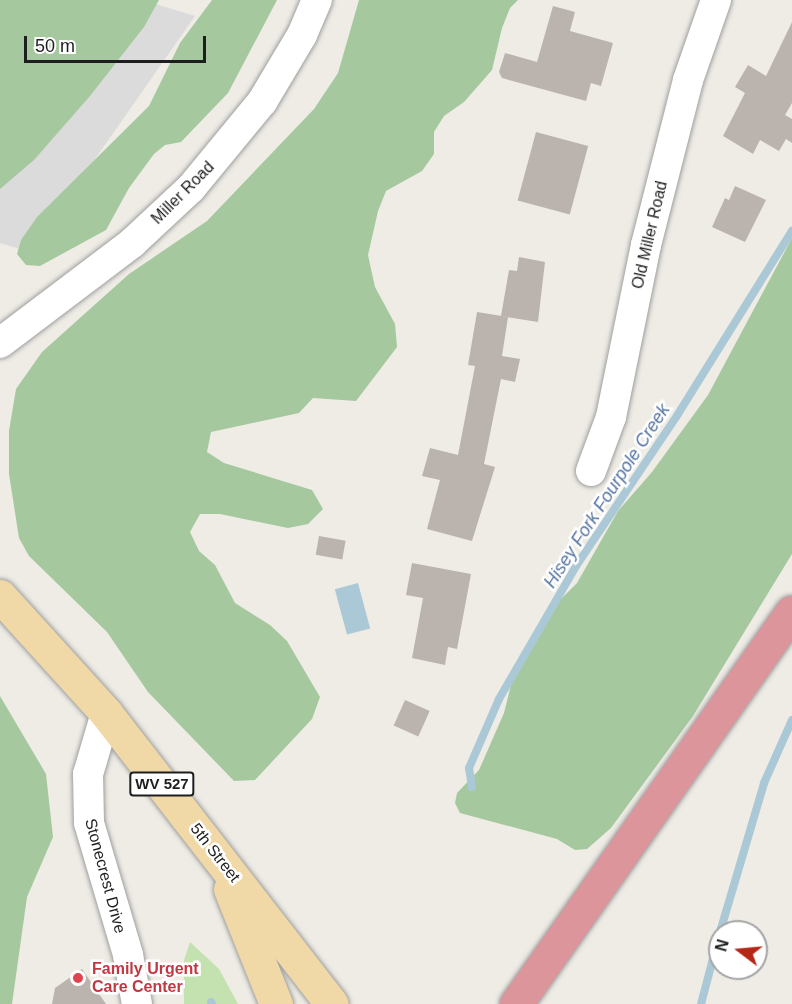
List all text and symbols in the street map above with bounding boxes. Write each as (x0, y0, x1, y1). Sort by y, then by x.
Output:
scale bar (27, 24, 208, 62)
text: 50 m (35, 36, 75, 56)
street label: Miller Road (148, 158, 218, 228)
street label: Old Miller Road (628, 179, 672, 291)
water label: Hisey Fork Fourpole Creek (539, 400, 675, 592)
road number: WV 527 (129, 772, 195, 796)
street label: Stonecrest Drive (80, 816, 130, 936)
street label: 5th Street (186, 820, 244, 886)
north arrow (708, 920, 768, 980)
text: N (712, 938, 732, 953)
place label: Family Urgent Care Center (92, 959, 199, 997)
marker: Family Urgent Care Center (69, 969, 87, 987)

